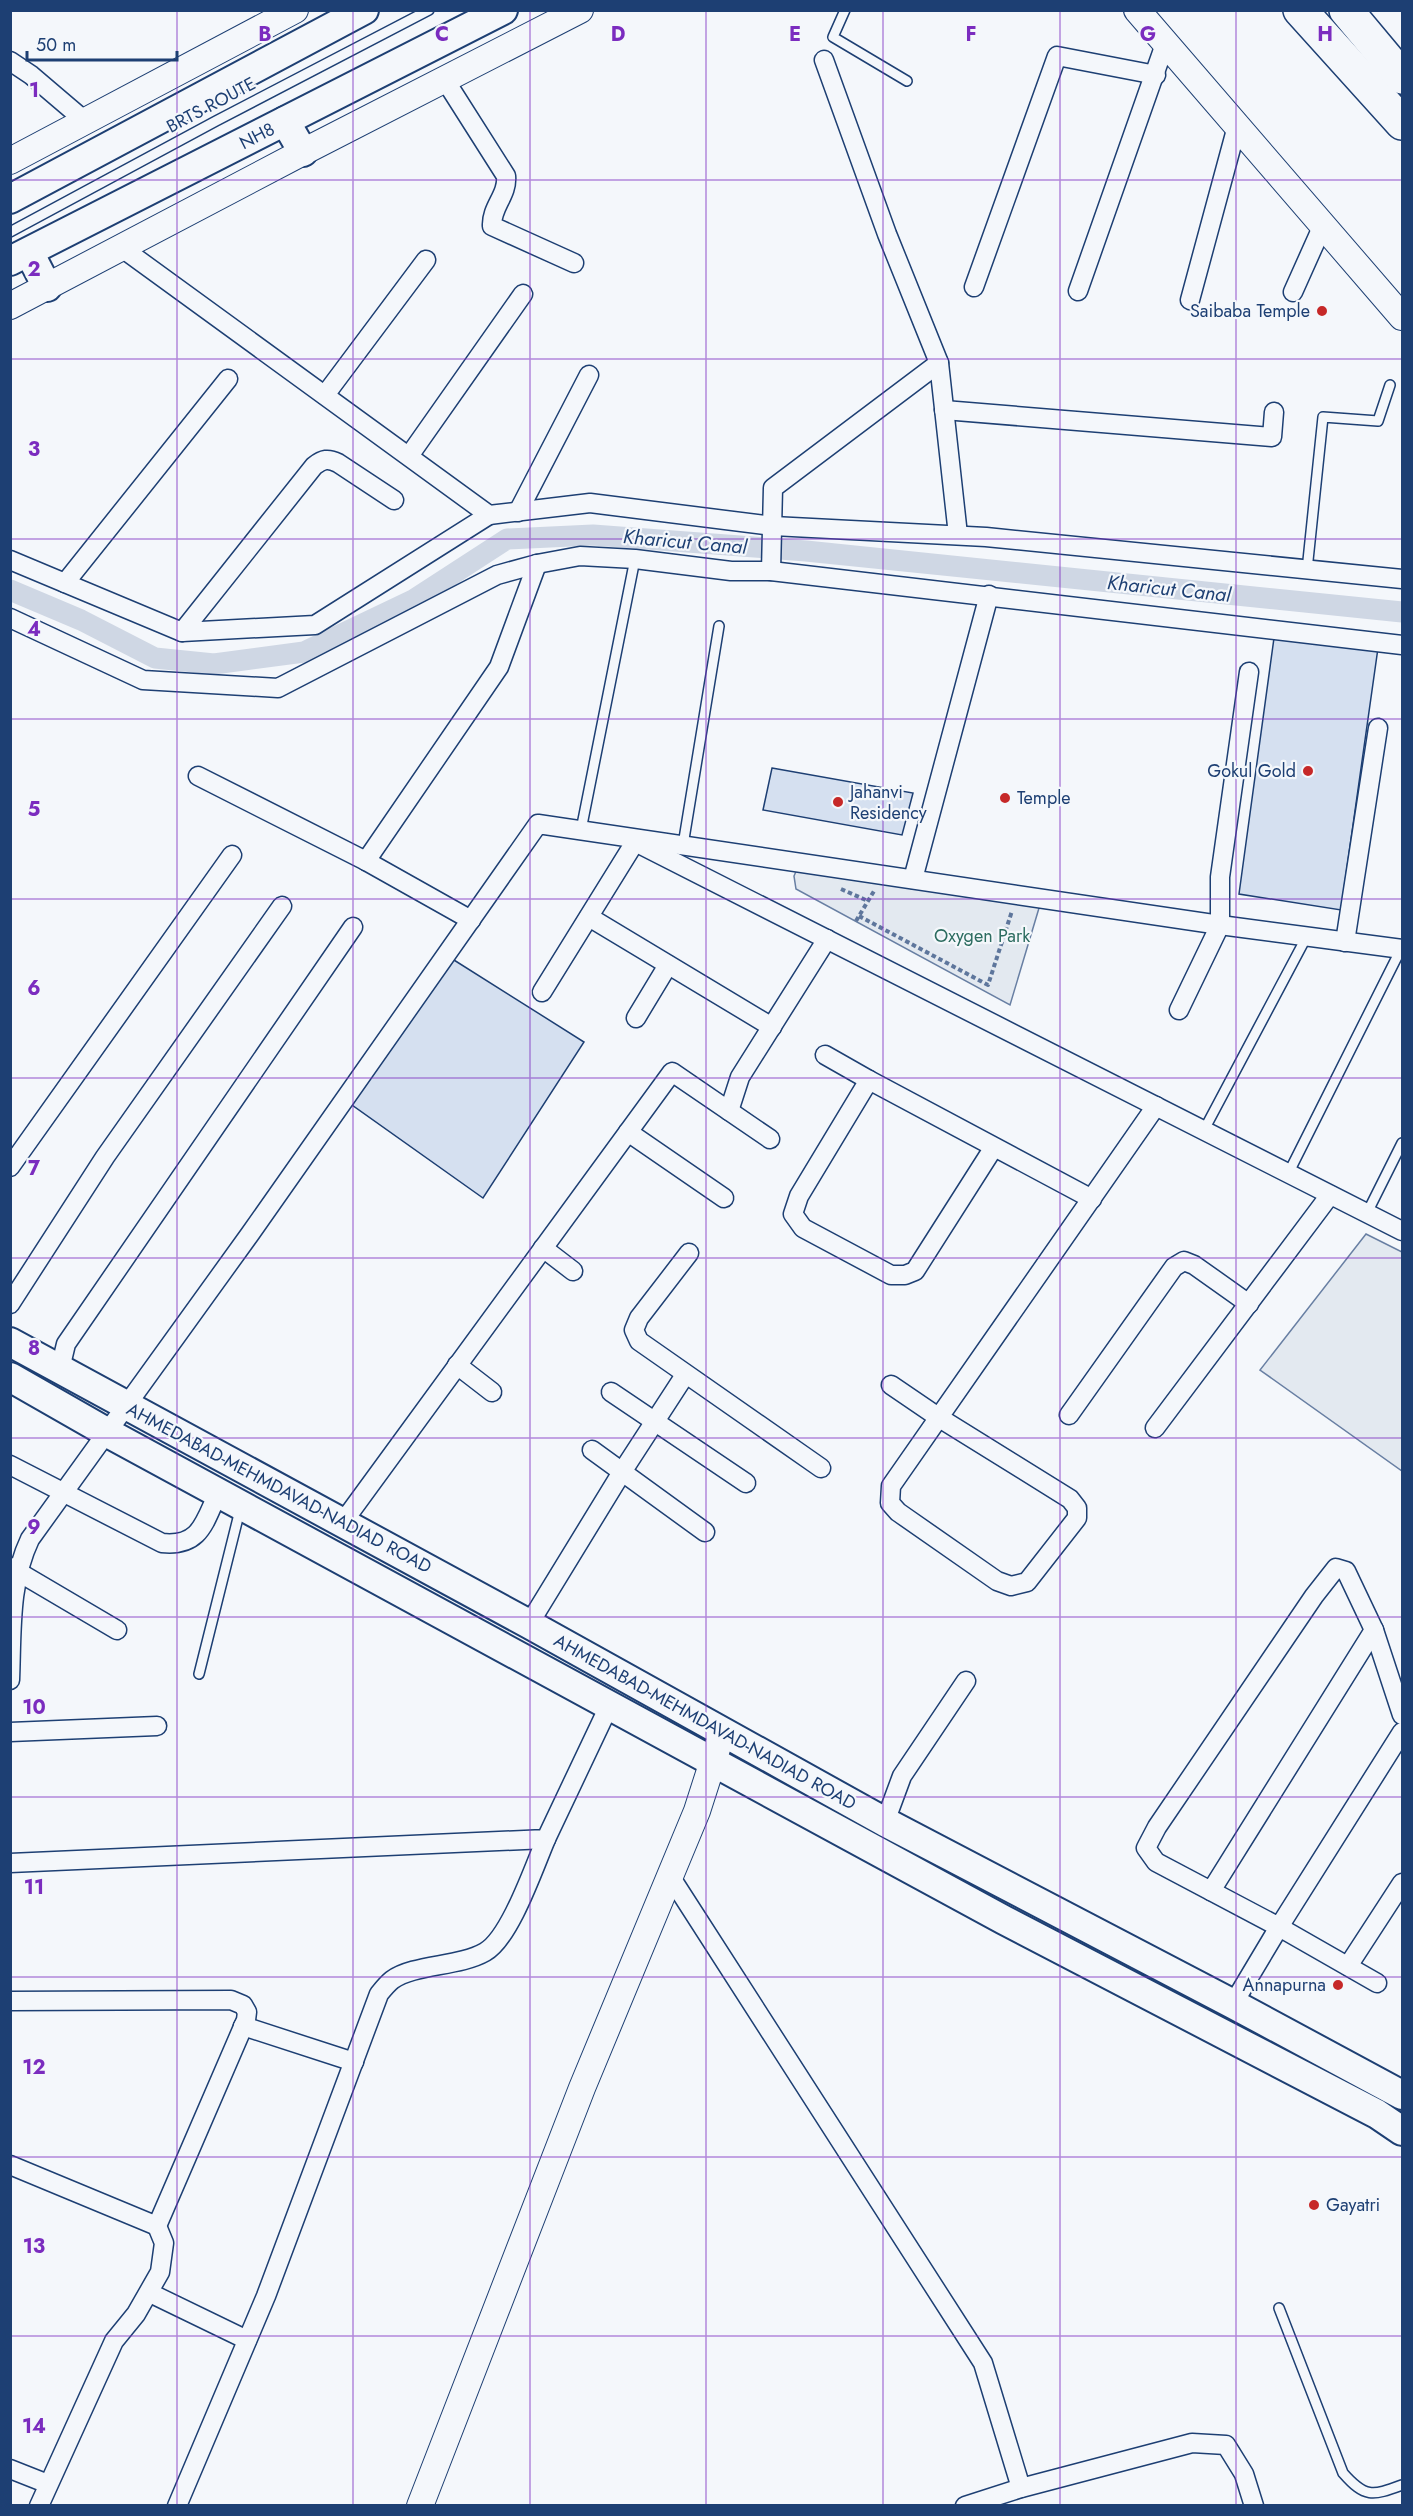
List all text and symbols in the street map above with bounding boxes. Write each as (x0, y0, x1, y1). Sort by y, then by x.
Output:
text: B (258, 20, 272, 49)
text: C (435, 20, 449, 49)
text: D (611, 20, 625, 49)
text: E (789, 20, 801, 49)
text: F (965, 20, 977, 49)
text: G (1140, 20, 1156, 49)
text: H (1317, 20, 1333, 49)
scale bar (27, 24, 177, 62)
text: 50 m (36, 32, 76, 58)
street label: BRTS ROUTE (162, 71, 260, 139)
text: 1 (29, 76, 39, 105)
street label: NH8 (235, 116, 279, 156)
text: 2 (27, 255, 41, 284)
place label: Saibaba Temple (1190, 298, 1310, 324)
marker: Saibaba Temple (1315, 304, 1329, 318)
text: 3 (28, 435, 40, 464)
water label: Kharicut Canal (622, 522, 750, 562)
water label: Kharicut Canal (1106, 568, 1234, 610)
text: 4 (27, 615, 41, 644)
place label: Gokul Gold (1207, 758, 1296, 784)
marker: Gokul Gold (1301, 764, 1315, 778)
place label: Jahanvi Residency (848, 779, 927, 826)
place label: Temple (1017, 785, 1071, 811)
marker: Temple (998, 791, 1012, 805)
text: 5 (28, 795, 41, 824)
marker: Jahanvi Residency (831, 795, 845, 809)
park label: Oxygen Park (934, 923, 1030, 949)
text: 6 (27, 974, 41, 1003)
text: 7 (28, 1154, 41, 1183)
text: 8 (28, 1334, 40, 1363)
street label: AHMEDABAD-MEHMDAVAD-NADIAD ROAD (122, 1396, 436, 1580)
text: 9 (27, 1513, 41, 1542)
street label: AHMEDABAD-MEHMDAVAD-NADIAD ROAD (549, 1628, 861, 1816)
text: 10 (22, 1693, 46, 1722)
text: 11 (24, 1873, 44, 1902)
place label: Annapurna (1243, 1972, 1326, 1998)
marker: Annapurna (1331, 1978, 1345, 1992)
text: 12 (22, 2053, 46, 2082)
place label: Gayatri (1326, 2192, 1380, 2218)
marker: Gayatri (1307, 2198, 1321, 2212)
text: 13 (23, 2232, 45, 2261)
text: 14 (22, 2412, 46, 2441)

